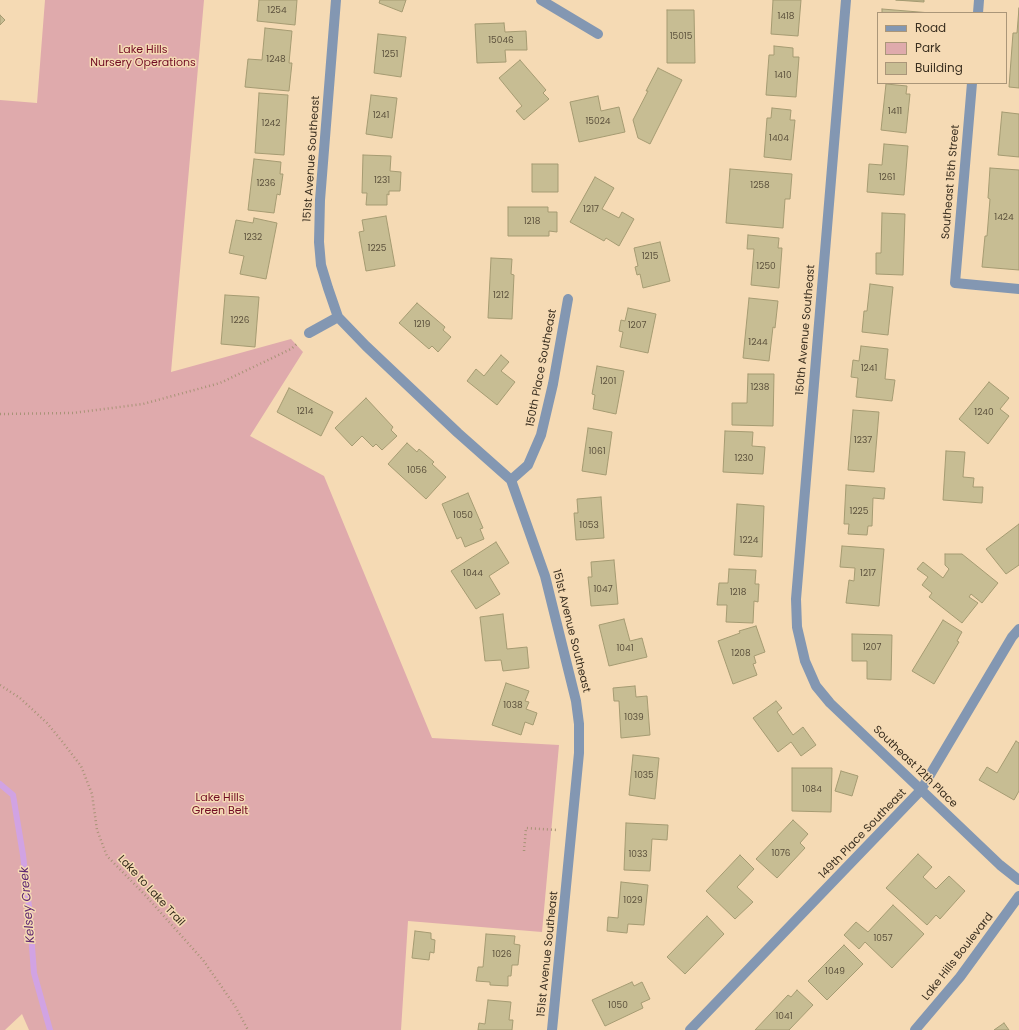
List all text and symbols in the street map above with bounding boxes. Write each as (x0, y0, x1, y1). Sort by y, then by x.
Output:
house number: 1254 (267, 6, 287, 16)
house number: 1418 (777, 12, 795, 22)
legend (877, 12, 1007, 84)
text: Road (915, 19, 946, 36)
house number: 15015 (670, 32, 692, 42)
house number: 15046 (488, 36, 514, 46)
text: Park (915, 39, 941, 56)
park label: Lake Hills Nursery Operations (90, 43, 196, 69)
house number: 1251 (382, 50, 398, 60)
house number: 1248 (266, 55, 286, 65)
text: Building (915, 59, 963, 76)
house number: 1410 (774, 71, 792, 81)
street label: 151st Avenue Southeast (301, 95, 323, 223)
house number: 1411 (888, 107, 902, 117)
house number: 1241 (373, 111, 389, 121)
house number: 15024 (585, 117, 611, 127)
house number: 1242 (262, 119, 280, 129)
street label: Southeast 15th Street (939, 124, 963, 240)
house number: 1404 (769, 134, 789, 144)
house number: 1261 (879, 173, 895, 183)
house number: 1231 (374, 176, 390, 186)
house number: 1236 (256, 179, 276, 189)
house number: 1258 (750, 181, 770, 191)
house number: 1217 (583, 205, 599, 215)
house number: 1424 (994, 213, 1014, 223)
house number: 1218 (524, 217, 540, 227)
house number: 1232 (244, 233, 262, 243)
house number: 1225 (368, 244, 386, 254)
house number: 1215 (642, 252, 658, 262)
house number: 1250 (756, 262, 776, 272)
street label: 150th Avenue Southeast (794, 264, 818, 396)
house number: 1212 (493, 291, 509, 301)
street label: 150th Place Southeast (524, 308, 560, 428)
house number: 1226 (231, 316, 249, 326)
house number: 1219 (414, 320, 430, 330)
house number: 1207 (628, 321, 646, 331)
house number: 1244 (748, 338, 768, 348)
house number: 1241 (861, 364, 877, 374)
house number: 1201 (600, 377, 616, 387)
house number: 1238 (750, 383, 770, 393)
house number: 1214 (297, 407, 313, 417)
house number: 1240 (974, 408, 994, 418)
house number: 1237 (854, 436, 872, 446)
house number: 1061 (588, 447, 606, 457)
house number: 1230 (734, 454, 754, 464)
house number: 1056 (407, 466, 427, 476)
house number: 1225 (850, 507, 868, 517)
house number: 1050 (453, 511, 473, 521)
house number: 1053 (579, 521, 599, 531)
house number: 1224 (740, 536, 758, 546)
street label: 151st Avenue Southeast (549, 568, 593, 694)
house number: 1044 (463, 569, 483, 579)
house number: 1217 (860, 569, 876, 579)
house number: 1047 (593, 585, 613, 595)
house number: 1218 (730, 588, 746, 598)
house number: 1207 (863, 643, 881, 653)
house number: 1041 (616, 644, 634, 654)
house number: 1208 (731, 649, 751, 659)
house number: 1038 (503, 701, 523, 711)
house number: 1039 (624, 713, 644, 723)
street label: Southeast 12th Place (870, 723, 960, 811)
house number: 1035 (634, 771, 654, 781)
house number: 1084 (802, 785, 822, 795)
street label: 149th Place Southeast (817, 786, 909, 882)
park label: Lake Hills Green Belt (192, 791, 248, 817)
house number: 1076 (771, 849, 791, 859)
house number: 1033 (628, 850, 648, 860)
street label: Lake to Lake Trail (115, 853, 187, 929)
water label: Kelsey Creek (17, 866, 39, 944)
street label: 151st Avenue Southeast (535, 890, 561, 1018)
house number: 1029 (623, 896, 643, 906)
street label: Lake Hills Boulevard (920, 911, 996, 1003)
house number: 1057 (873, 934, 893, 944)
house number: 1026 (492, 950, 512, 960)
house number: 1049 (825, 967, 845, 977)
house number: 1050 (608, 1001, 628, 1011)
house number: 1041 (775, 1012, 793, 1022)

